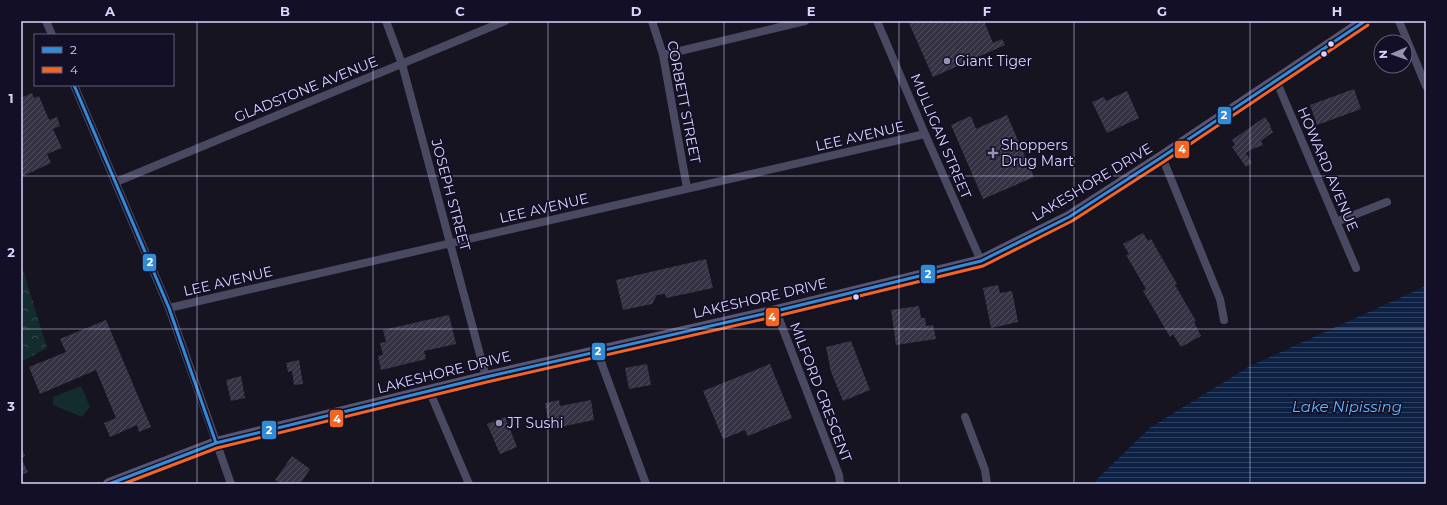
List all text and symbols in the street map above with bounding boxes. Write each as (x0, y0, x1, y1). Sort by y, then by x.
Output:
text: A (104, 3, 116, 19)
text: B (280, 3, 290, 19)
text: C (455, 3, 465, 19)
text: D (631, 3, 642, 19)
text: E (807, 3, 816, 19)
text: F (983, 3, 991, 19)
text: G (1157, 3, 1167, 19)
text: H (1332, 3, 1342, 19)
legend (34, 34, 174, 86)
north arrow (1373, 34, 1413, 74)
street label: CORBETT STREET (663, 39, 705, 165)
unlabelled marker (1326, 39, 1336, 49)
text: 2 (70, 42, 77, 57)
unlabelled marker (1319, 49, 1329, 59)
text: N (1376, 50, 1390, 59)
street label: GLADSTONE AVENUE (231, 52, 381, 126)
place label: Giant Tiger (955, 52, 1033, 70)
marker: Giant Tiger (942, 56, 952, 66)
text: 4 (70, 62, 78, 77)
street label: MULLIGAN STREET (906, 71, 976, 201)
text: 1 (8, 90, 14, 106)
street label: HOWARD AVENUE (1294, 104, 1362, 234)
line badge: 2 (1217, 106, 1232, 125)
text: 2 (1221, 108, 1228, 122)
street label: LEE AVENUE (814, 117, 906, 155)
street label: JOSEPH STREET (427, 136, 475, 253)
place label: Shoppers Drug Mart (1001, 136, 1074, 170)
street label: LAKESHORE DRIVE (1029, 139, 1155, 225)
line badge: 4 (1174, 140, 1190, 159)
text: 4 (1178, 142, 1186, 156)
marker: Shoppers Drug Mart (988, 148, 998, 158)
street label: LEE AVENUE (498, 189, 590, 227)
text: 2 (7, 244, 15, 260)
line badge: 2 (142, 253, 157, 272)
text: 2 (147, 255, 154, 269)
street label: LEE AVENUE (182, 262, 274, 300)
line badge: 2 (920, 264, 936, 284)
text: 2 (925, 267, 932, 281)
street label: LAKESHORE DRIVE (691, 274, 829, 322)
unlabelled marker (851, 292, 861, 302)
line badge: 4 (765, 307, 780, 327)
text: 4 (768, 310, 776, 324)
street label: MILFORD CRESCENT (786, 319, 856, 465)
line badge: 2 (591, 342, 606, 361)
text: 2 (595, 344, 602, 358)
street label: LAKESHORE DRIVE (375, 347, 513, 397)
water label: Lake Nipissing (1292, 397, 1402, 416)
text: 3 (6, 398, 15, 414)
line badge: 4 (329, 409, 344, 428)
text: 4 (333, 412, 341, 426)
place label: JT Sushi (506, 414, 564, 432)
marker: JT Sushi (494, 418, 504, 428)
line badge: 2 (261, 420, 277, 440)
text: 2 (266, 423, 273, 437)

